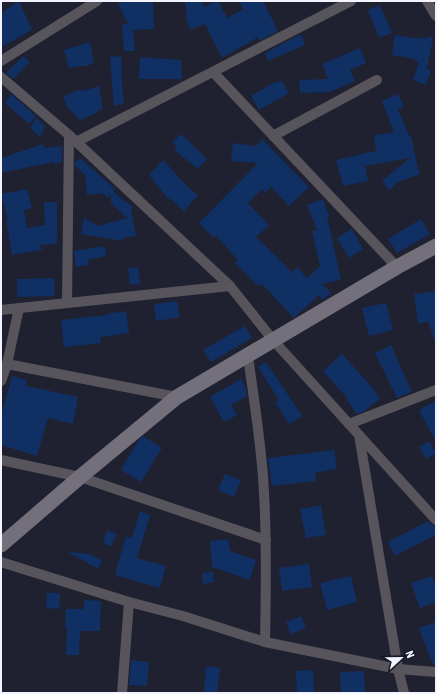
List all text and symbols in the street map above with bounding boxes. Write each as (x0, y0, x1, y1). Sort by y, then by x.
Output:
north arrow (381, 638, 421, 678)
text: N (403, 649, 417, 660)

